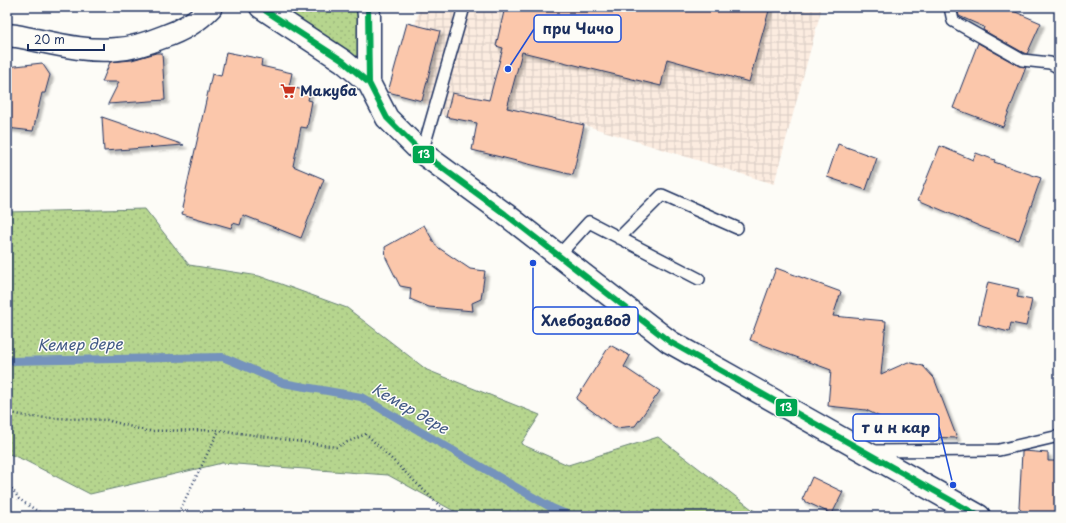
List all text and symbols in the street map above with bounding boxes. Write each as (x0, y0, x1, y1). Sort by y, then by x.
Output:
callout: при Чичо (534, 15, 621, 42)
text: при Чичо (542, 16, 614, 39)
scale bar (28, 26, 104, 52)
text: 20 m (34, 30, 65, 48)
place label: Макуба (300, 80, 358, 101)
supermarket icon: Макуба (279, 82, 297, 100)
line badge: 13 (412, 145, 435, 164)
text: 13 (418, 145, 430, 162)
callout: Хлебозавод (533, 307, 638, 334)
text: Хлебозавод (541, 308, 631, 331)
water label: Кемер дере (37, 331, 123, 356)
water label: Кемер дере (368, 376, 454, 439)
line badge: 13 (775, 398, 798, 417)
text: 13 (780, 398, 792, 415)
callout: т и н кар (853, 414, 939, 441)
text: т и н кар (862, 415, 930, 438)

